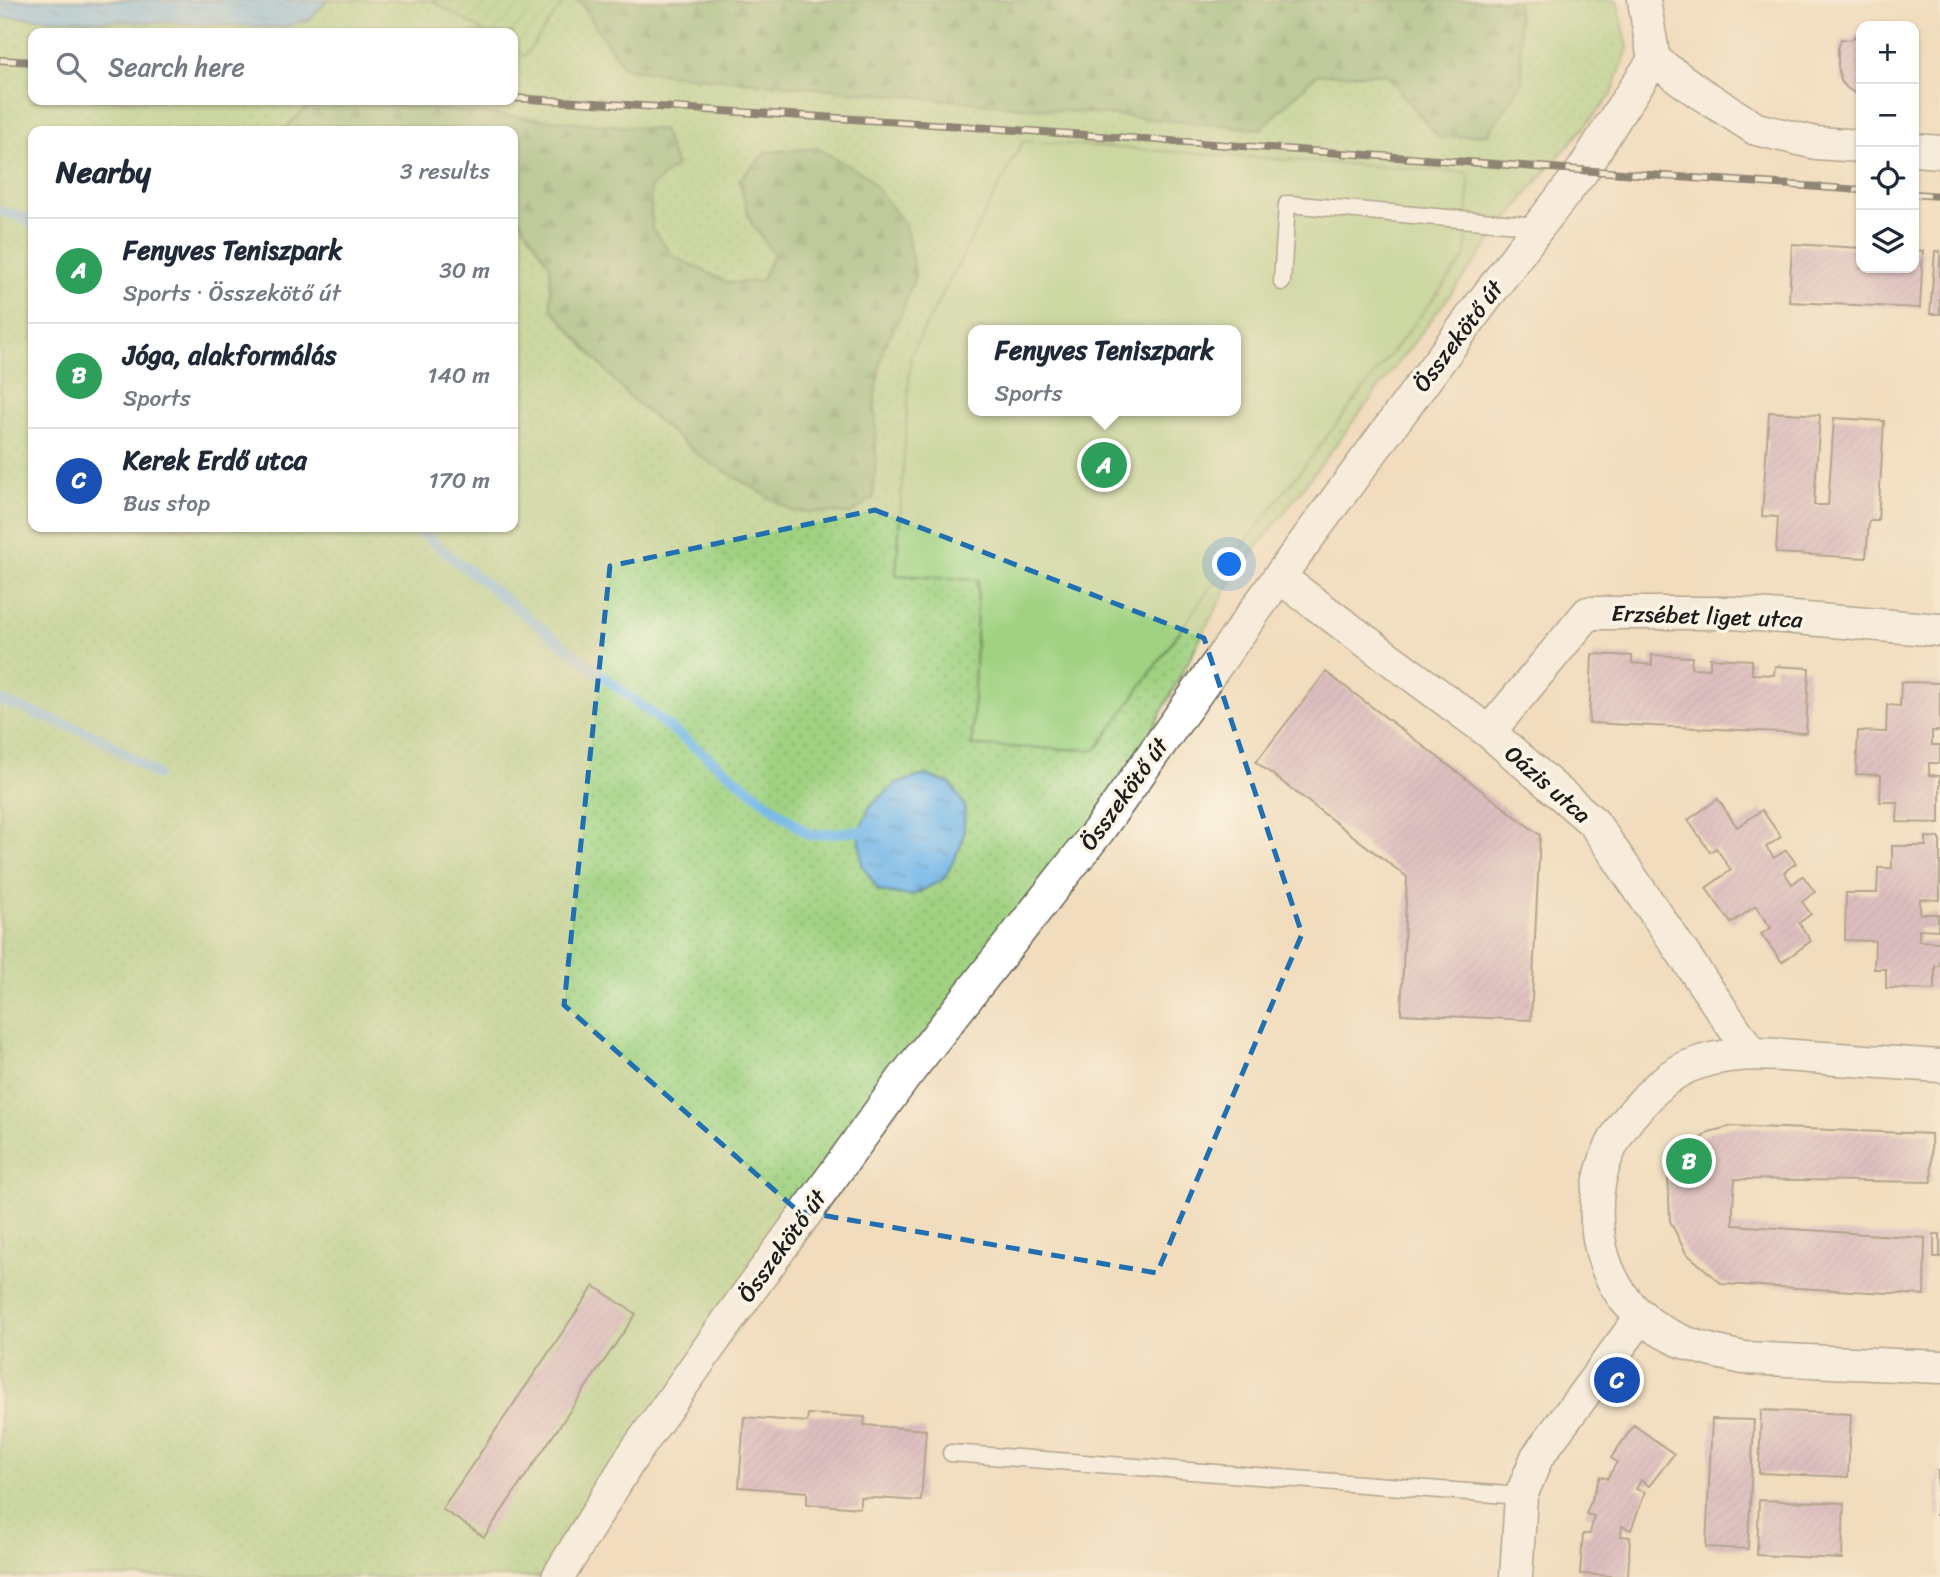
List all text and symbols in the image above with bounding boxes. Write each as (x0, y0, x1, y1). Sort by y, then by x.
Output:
map controls (1856, 21, 1919, 273)
button: + (1856, 21, 1919, 84)
search box (28, 28, 518, 105)
text: Search here (108, 44, 245, 90)
icon: search (52, 48, 90, 86)
button: − (1856, 84, 1919, 147)
text: Nearby (56, 145, 151, 199)
button: locate (1856, 147, 1919, 210)
text: 3 results (400, 151, 490, 192)
button: layers (1856, 210, 1919, 273)
text: Fenyves Teniszpark (123, 227, 342, 273)
text: A (71, 250, 87, 291)
text: 30 m (439, 250, 490, 291)
street label: Összekötő út (1402, 270, 1516, 401)
text: Sports · Összekötő út (123, 273, 341, 314)
popup (968, 325, 1241, 416)
text: Fenyves Teniszpark (995, 327, 1214, 373)
text: Jóga, alakformálás (123, 332, 337, 378)
text: B (72, 355, 86, 396)
text: 140 m (428, 355, 490, 396)
text: Sports (995, 373, 1062, 414)
text: Sports (123, 378, 191, 419)
text: Kerek Erdő utca (123, 437, 307, 483)
pin: A (1081, 439, 1127, 491)
text: C (72, 460, 86, 501)
text: 170 m (429, 460, 490, 501)
text: Bus stop (123, 483, 210, 524)
your location (1212, 547, 1246, 581)
street label: Erzsébet liget utca (1611, 593, 1804, 640)
street label: Összekötő út (1069, 727, 1181, 860)
street label: Oázis utca (1495, 734, 1601, 835)
pin: B (1666, 1135, 1712, 1187)
street label: Összekötő út (727, 1179, 839, 1312)
pin: C (1594, 1354, 1640, 1406)

